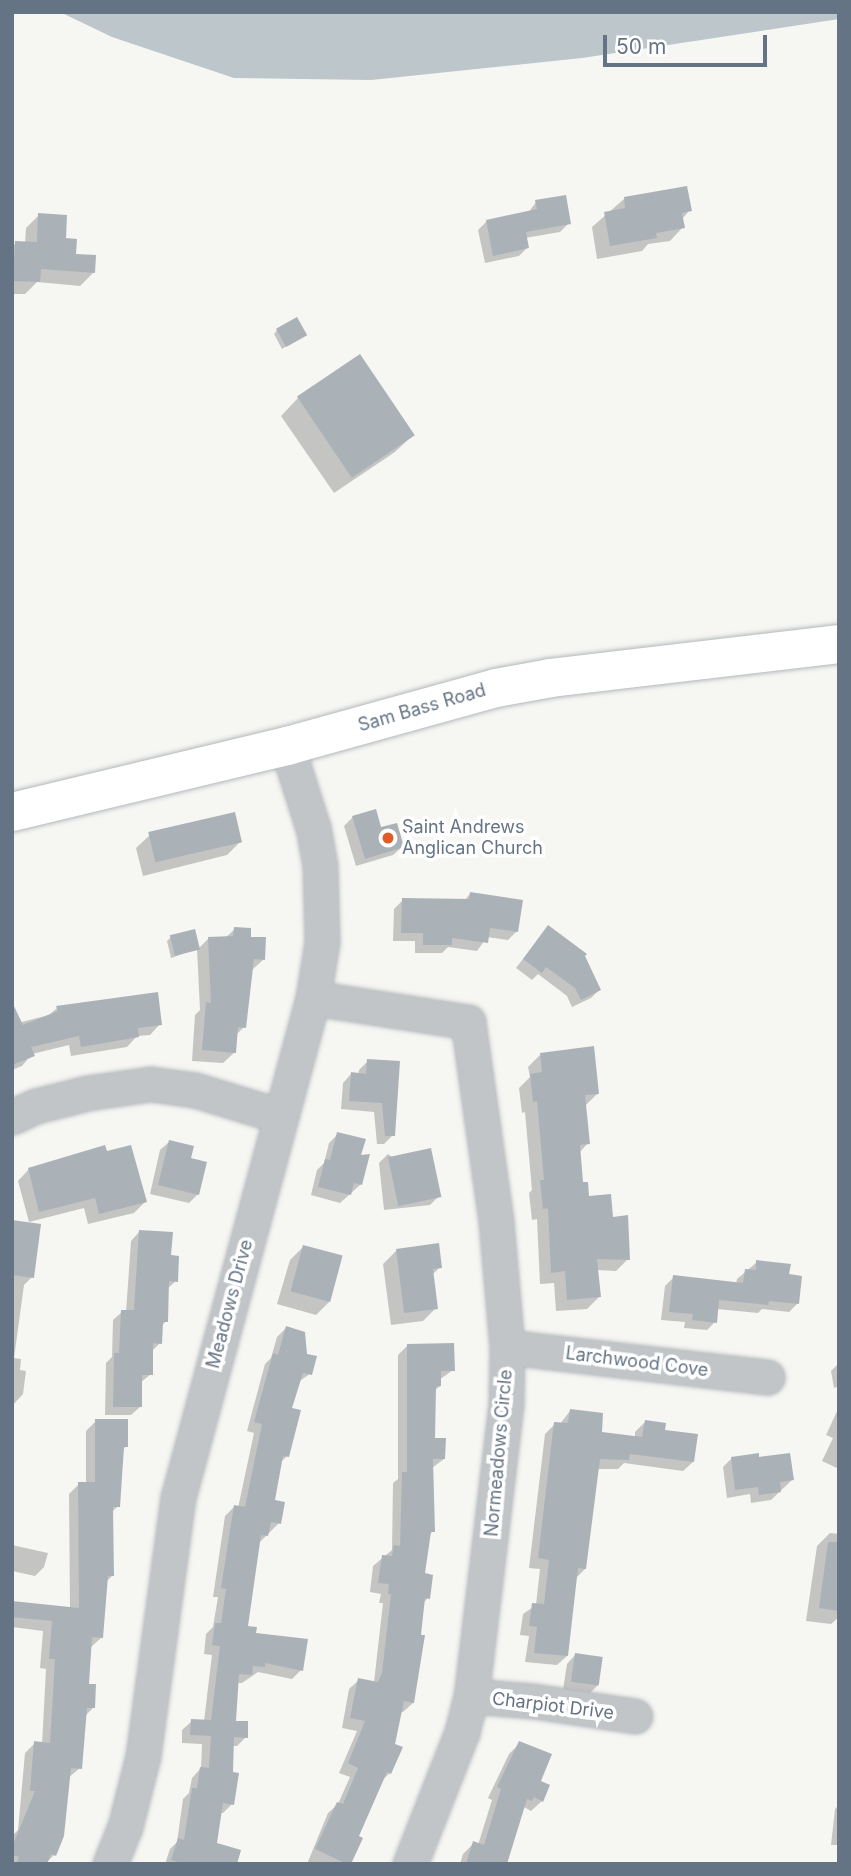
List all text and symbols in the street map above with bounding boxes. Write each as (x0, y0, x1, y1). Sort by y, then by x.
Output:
scale bar (606, 21, 770, 65)
text: 50 m (616, 34, 666, 59)
street label: Sam Bass Road (356, 679, 488, 737)
place label: Saint Andrews Anglican Church (402, 817, 543, 860)
marker: Saint Andrews Anglican Church (380, 830, 396, 846)
street label: Meadows Drive (202, 1237, 258, 1371)
street label: Larchwood Cove (564, 1343, 710, 1381)
street label: Normeadows Circle (481, 1368, 517, 1538)
street label: Charpiot Drive (491, 1688, 615, 1724)

